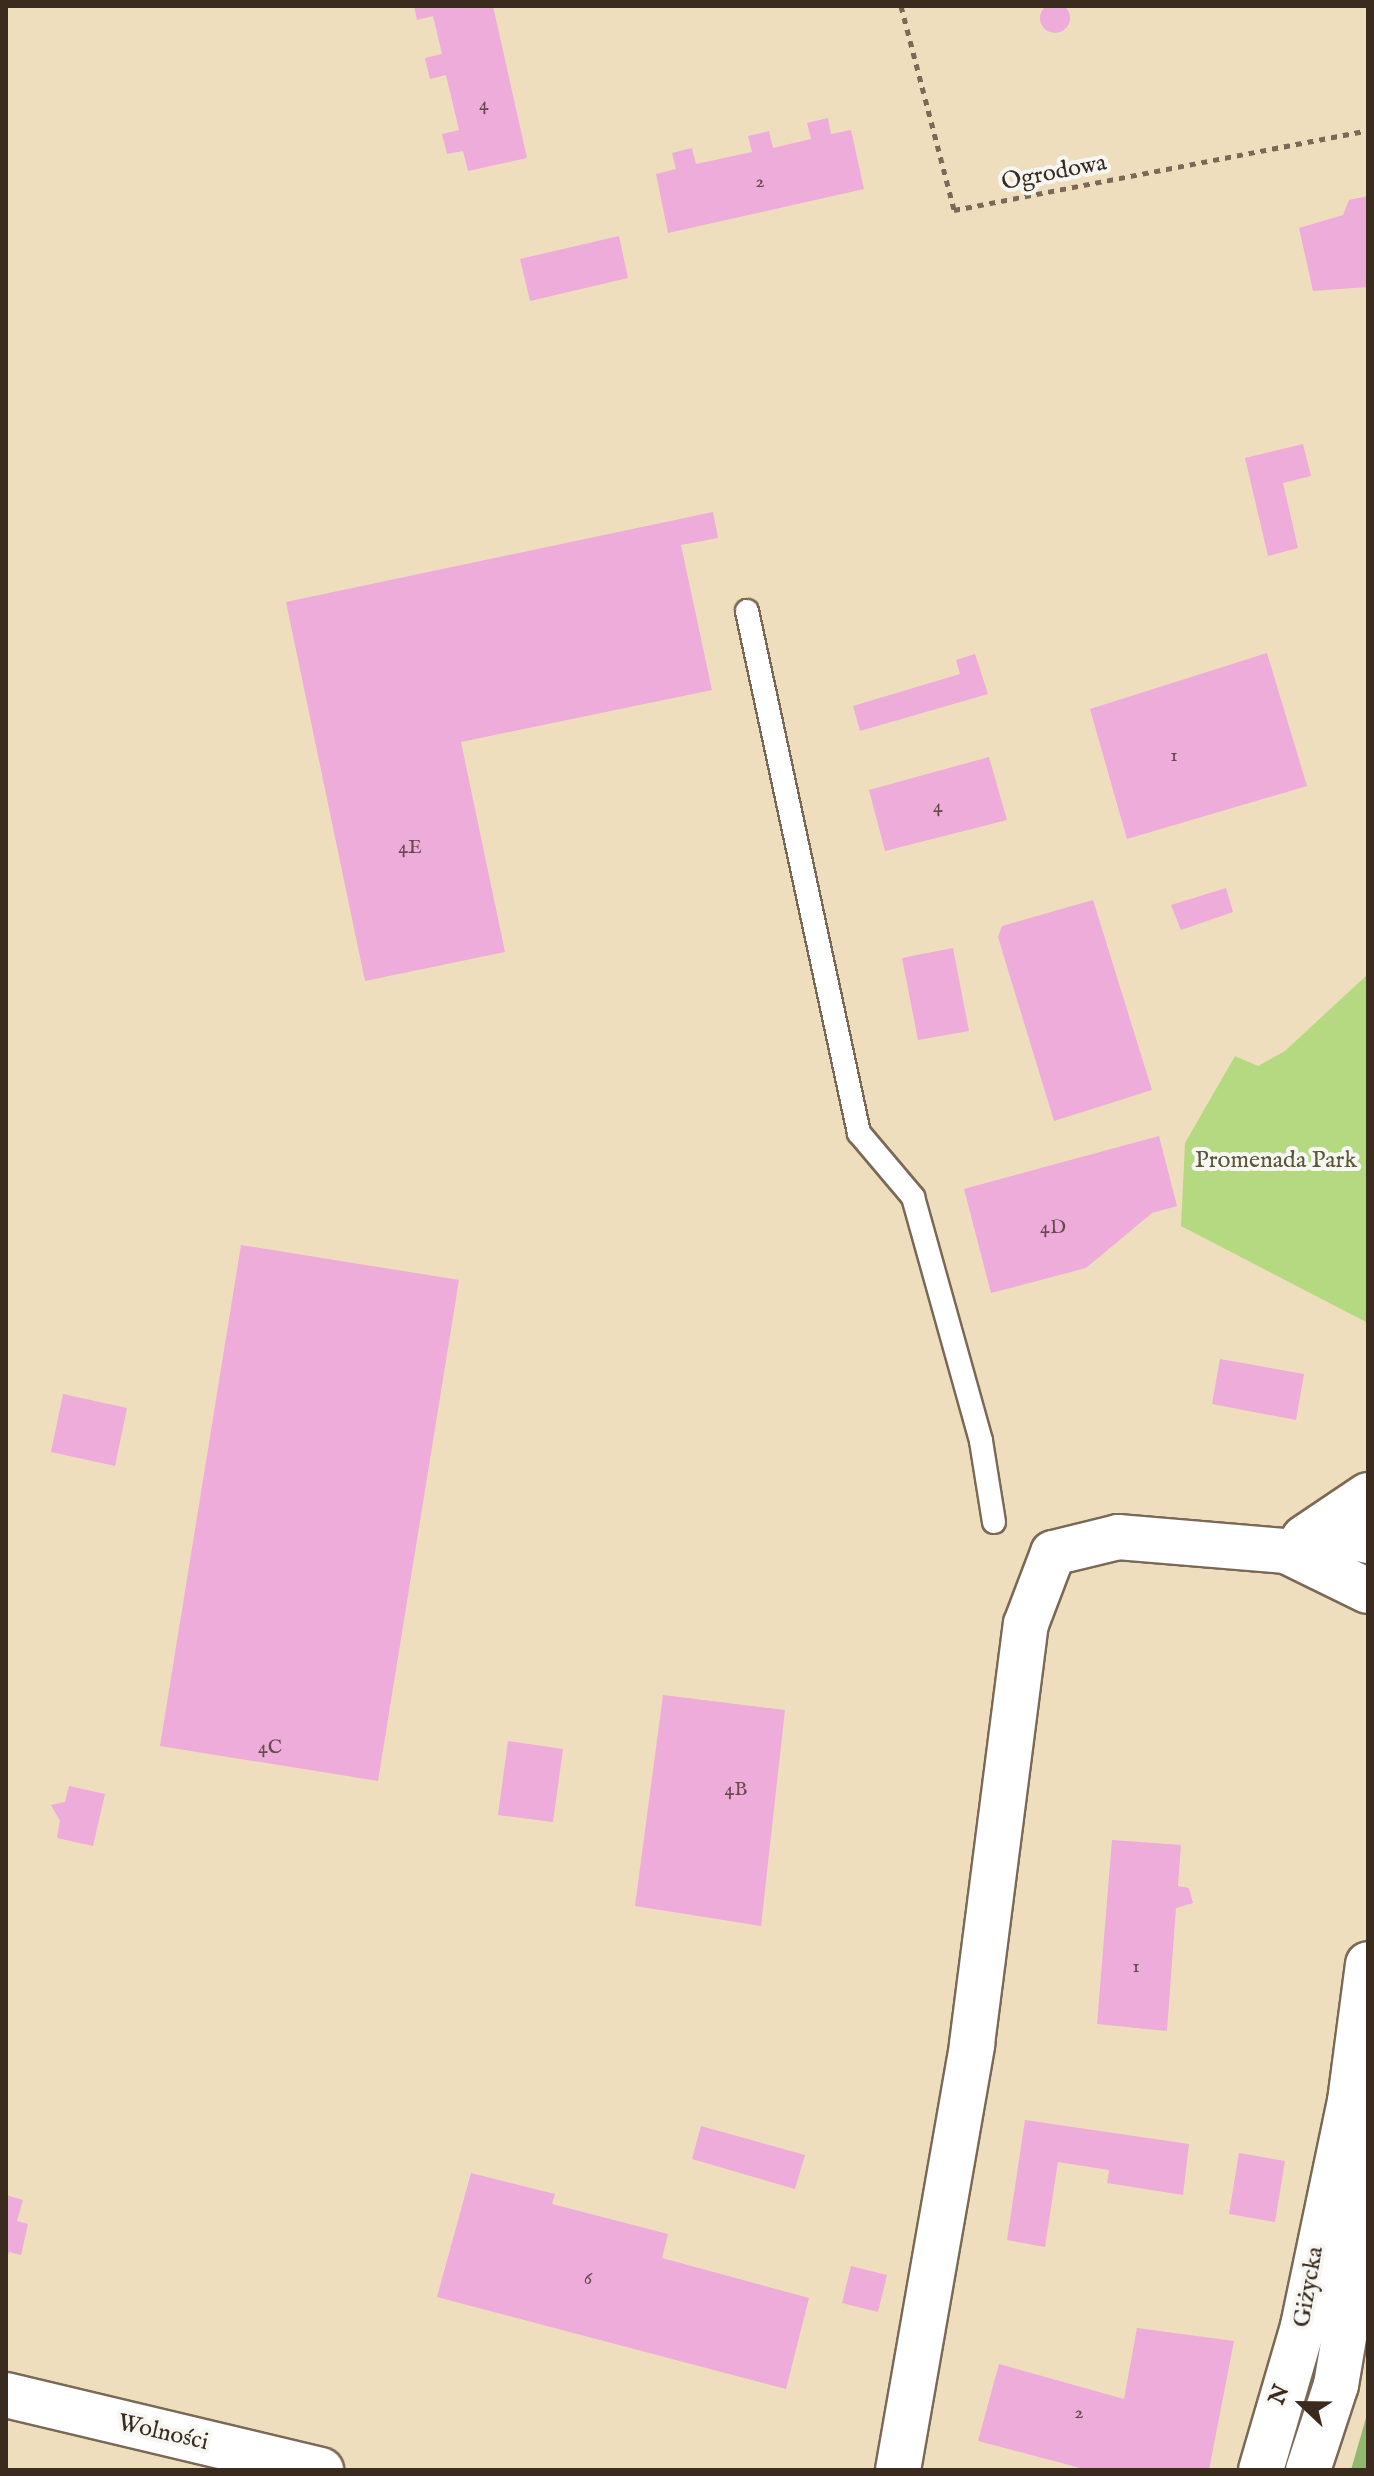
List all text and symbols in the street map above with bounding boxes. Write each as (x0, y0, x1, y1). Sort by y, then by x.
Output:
house number: 4 (479, 92, 489, 116)
street label: Ogrodowa (999, 149, 1109, 197)
house number: 2 (755, 169, 765, 193)
house number: 1 (1170, 743, 1178, 767)
house number: 4 (933, 794, 943, 818)
house number: 4E (398, 835, 422, 859)
park label: Promenada Park (1195, 1147, 1357, 1175)
house number: 4D (1040, 1215, 1066, 1239)
house number: 4C (258, 1735, 282, 1759)
house number: 4B (724, 1777, 748, 1801)
house number: 1 (1132, 1954, 1140, 1978)
street label: Giżycka (1288, 2244, 1330, 2330)
house number: 6 (584, 2266, 592, 2290)
north arrow (1262, 2364, 1342, 2444)
text: N (1263, 2381, 1296, 2409)
house number: 2 (1074, 2400, 1084, 2424)
street label: Wolności (115, 2409, 211, 2457)

